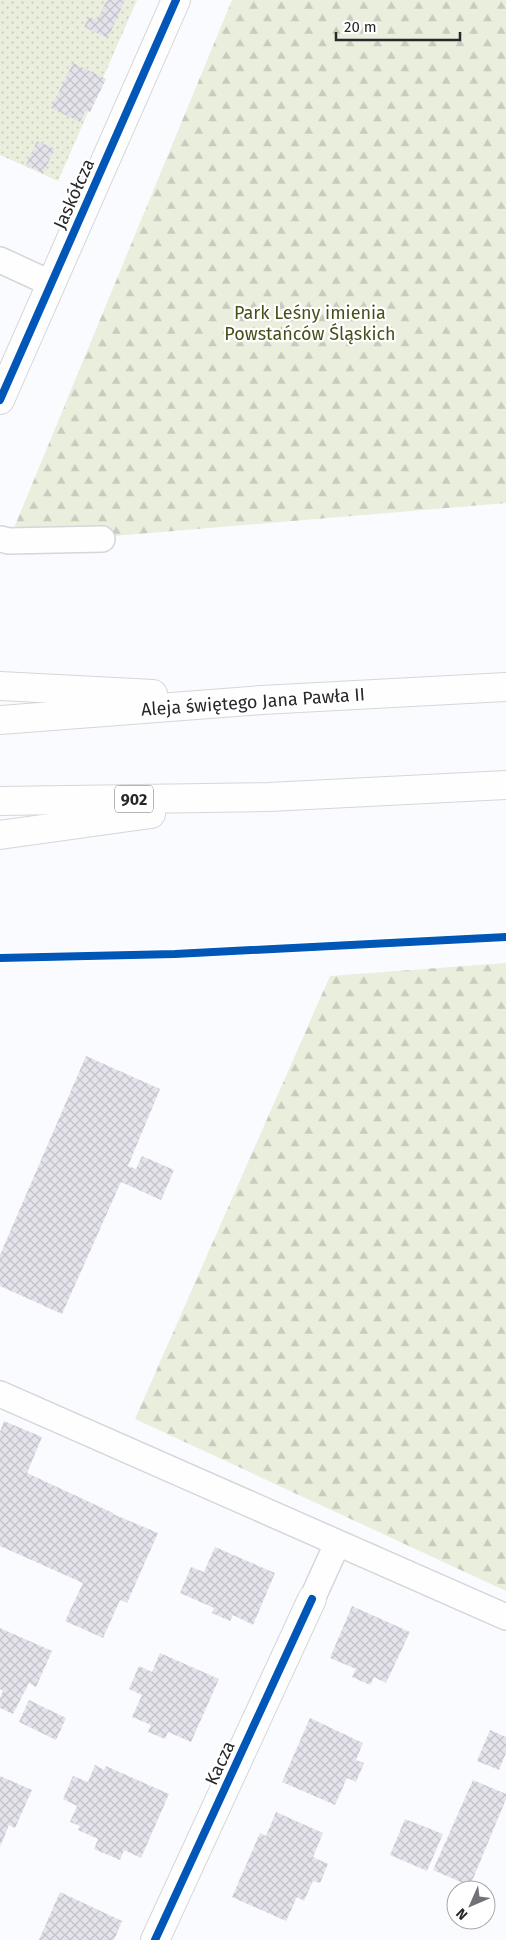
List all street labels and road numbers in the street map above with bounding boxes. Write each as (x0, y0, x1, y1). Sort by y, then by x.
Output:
street label: Jaskółcza (49, 156, 99, 232)
street label: Aleja świętego Jana Pawła II (140, 683, 366, 721)
road number: 902 (115, 786, 153, 812)
street label: Kacza (200, 1737, 240, 1789)

